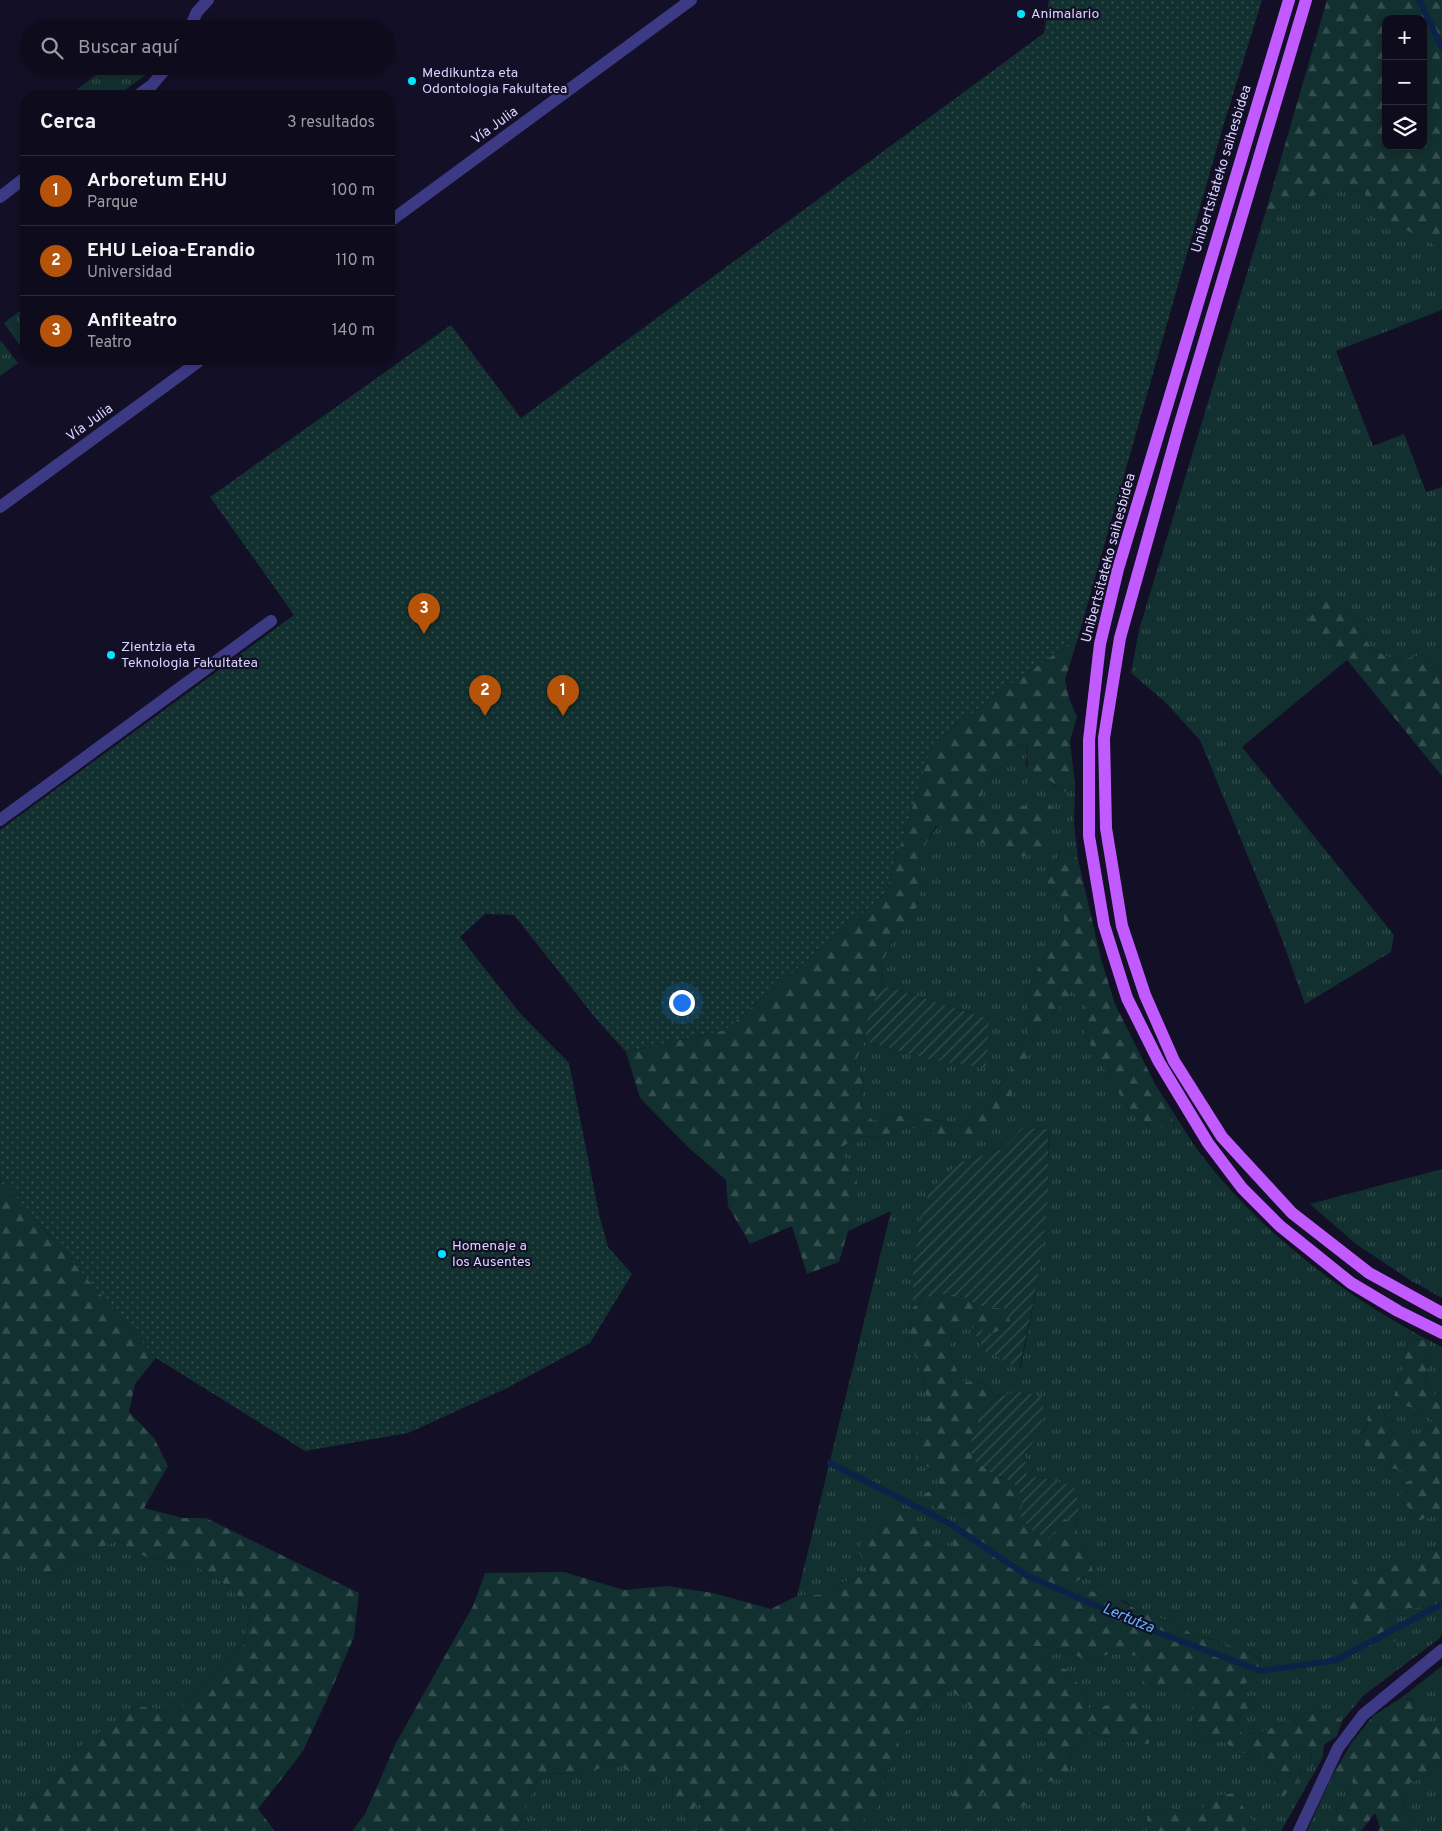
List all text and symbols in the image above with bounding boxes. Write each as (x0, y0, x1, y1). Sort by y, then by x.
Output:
place label: Animalario (1031, 6, 1099, 23)
marker: Animalario (1015, 8, 1027, 20)
map controls (1382, 15, 1427, 150)
button: + (1382, 15, 1427, 60)
search box (20, 20, 395, 75)
icon: search (38, 34, 66, 62)
text: Buscar aquí (78, 36, 178, 60)
button: − (1382, 60, 1427, 105)
place label: Medikuntza eta Odontologia Fakultatea (422, 65, 567, 98)
marker: Medikuntza eta Odontologia Fakultatea (406, 75, 418, 87)
street label: Unibertsitateko saihesbidea (1188, 83, 1256, 255)
street label: Vía Julia (468, 103, 522, 149)
button: layers (1382, 105, 1427, 150)
text: Cerca (40, 109, 96, 136)
text: 3 resultados (287, 113, 375, 133)
text: Arboretum EHU (87, 169, 227, 193)
text: 1 (53, 181, 59, 201)
text: 100 m (331, 181, 375, 201)
text: Parque (87, 193, 138, 213)
text: EHU Leioa-Erandio (87, 239, 255, 263)
text: 2 (51, 251, 61, 271)
text: 110 m (335, 251, 375, 271)
text: Universidad (87, 263, 172, 283)
text: Anfiteatro (87, 309, 177, 333)
text: 3 (51, 321, 61, 341)
text: 140 m (332, 321, 375, 341)
text: Teatro (87, 333, 132, 353)
street label: Vía Julia (63, 400, 117, 446)
street label: Unibertsitateko saihesbidea (1078, 472, 1140, 644)
pin: 3 (408, 593, 440, 634)
place label: Zientzia eta Teknologia Fakultatea (121, 639, 258, 672)
marker: Zientzia eta Teknologia Fakultatea (105, 649, 117, 661)
pin: 2 (469, 675, 501, 716)
pin: 1 (547, 675, 579, 716)
your location (669, 990, 695, 1016)
place label: Homenaje a los Ausentes (452, 1238, 531, 1271)
marker: Homenaje a los Ausentes (436, 1248, 448, 1260)
water label: Lertutza (1099, 1600, 1157, 1638)

